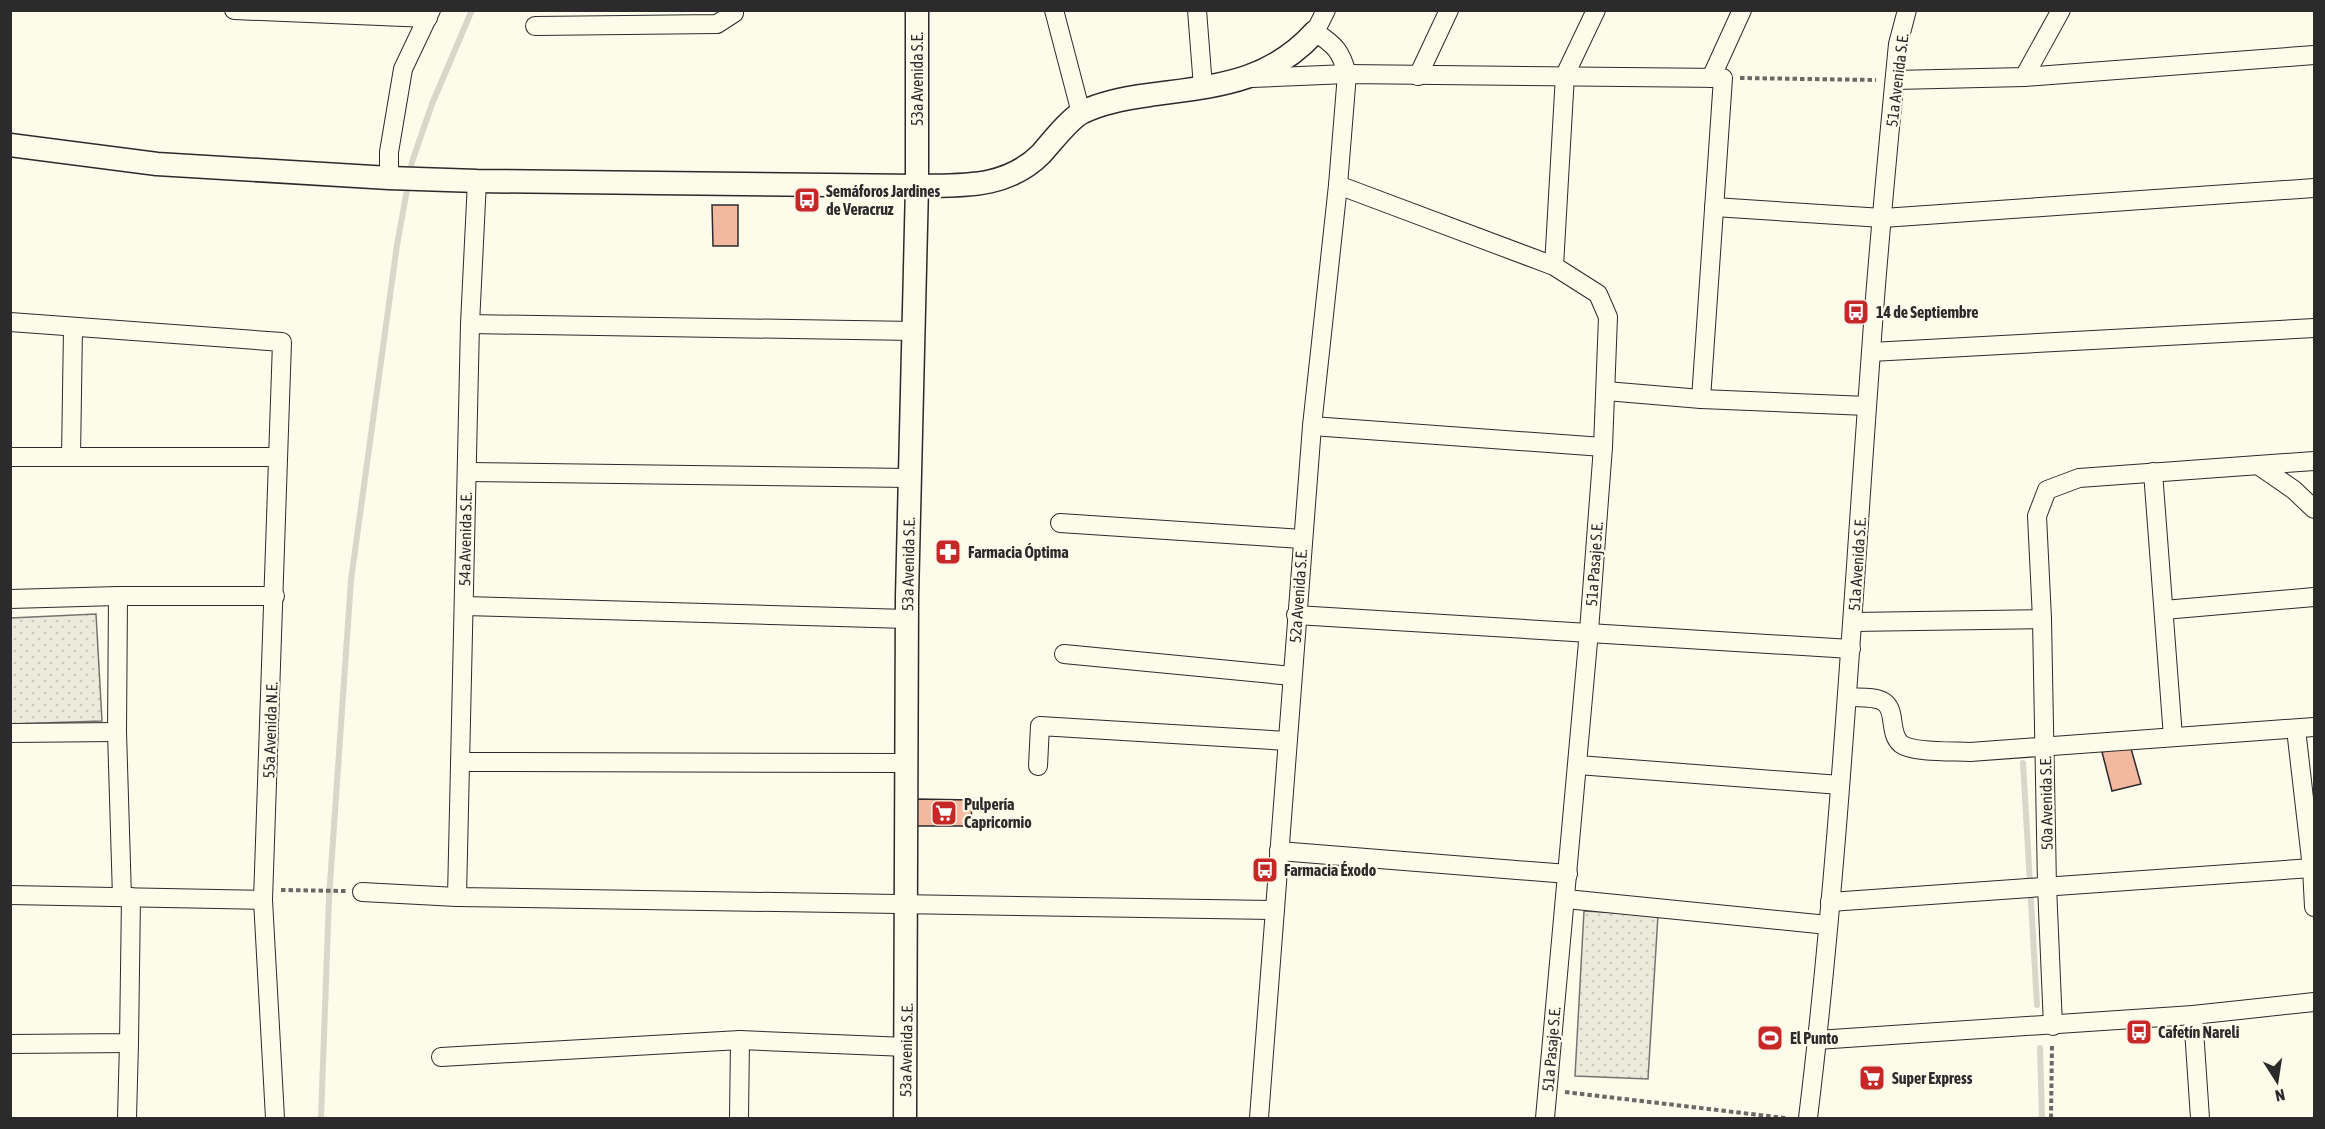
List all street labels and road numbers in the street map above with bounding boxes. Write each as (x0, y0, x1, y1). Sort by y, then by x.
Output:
street label: 53a Avenida S.E. (908, 32, 926, 126)
street label: 51a Avenida S.E. (1882, 32, 1912, 128)
street label: 54a Avenida S.E. (455, 492, 475, 586)
street label: 51a Avenida S.E. (1845, 516, 1869, 612)
street label: 53a Avenida S.E. (898, 517, 918, 611)
street label: 51a Pasaje S.E. (1582, 521, 1607, 607)
street label: 52a Avenida S.E. (1286, 548, 1310, 644)
street label: 55a Avenida N.E. (259, 681, 281, 779)
street label: 50a Avenida S.E. (2036, 756, 2056, 850)
street label: 53a Avenida S.E. (896, 1003, 916, 1097)
street label: 51a Pasaje S.E. (1538, 1006, 1565, 1092)

